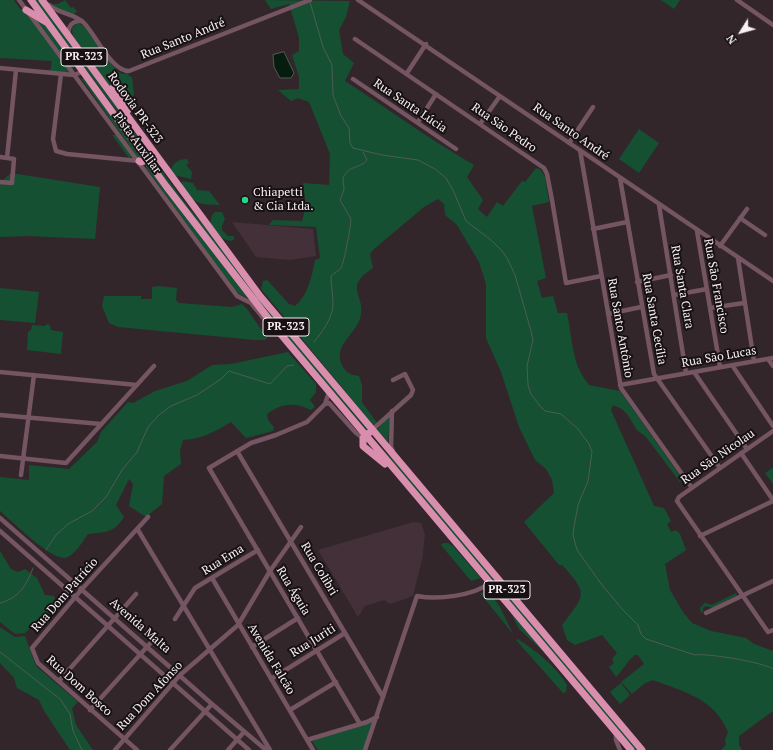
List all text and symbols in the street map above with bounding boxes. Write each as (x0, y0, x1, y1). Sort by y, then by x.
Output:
north arrow (721, 12, 761, 52)
street label: Rua Santo André (139, 16, 227, 62)
text: N (723, 32, 740, 47)
road number: PR-323 (61, 48, 107, 66)
street label: Rodovia PR-323 (104, 70, 166, 146)
street label: Rua Santa Lúcia (371, 76, 449, 136)
street label: Rua São Pedro (469, 100, 539, 156)
street label: Rua Santo André (530, 100, 612, 164)
street label: Pista Auxiliar (110, 110, 164, 176)
place label: Chiapetti & Cia Ltda. (253, 186, 313, 214)
marker: Chiapetti & Cia Ltda. (240, 195, 250, 205)
street label: Rua São Francisco (701, 237, 731, 335)
street label: Rua Santa Clara (668, 244, 696, 330)
street label: Rua Santa Cecília (639, 272, 669, 366)
street label: Rua Santo Antônio (604, 277, 636, 379)
road number: PR-323 (263, 318, 309, 336)
street label: Rua São Lucas (680, 343, 758, 371)
street label: Rua São Nicolau (678, 426, 758, 488)
street label: Rua Colibri (297, 540, 341, 598)
street label: Rua Ema (199, 541, 247, 579)
street label: Rua Dom Patrício (29, 555, 101, 635)
street label: Rua Águia (273, 564, 313, 618)
road number: PR-323 (484, 581, 530, 599)
street label: Avenida Malta (107, 596, 173, 656)
street label: Avenida Falcão (244, 621, 298, 697)
street label: Rua Juriti (288, 621, 338, 661)
street label: Rua Dom Bosco (43, 653, 115, 719)
street label: Rua Dom Afonso (114, 658, 186, 734)

